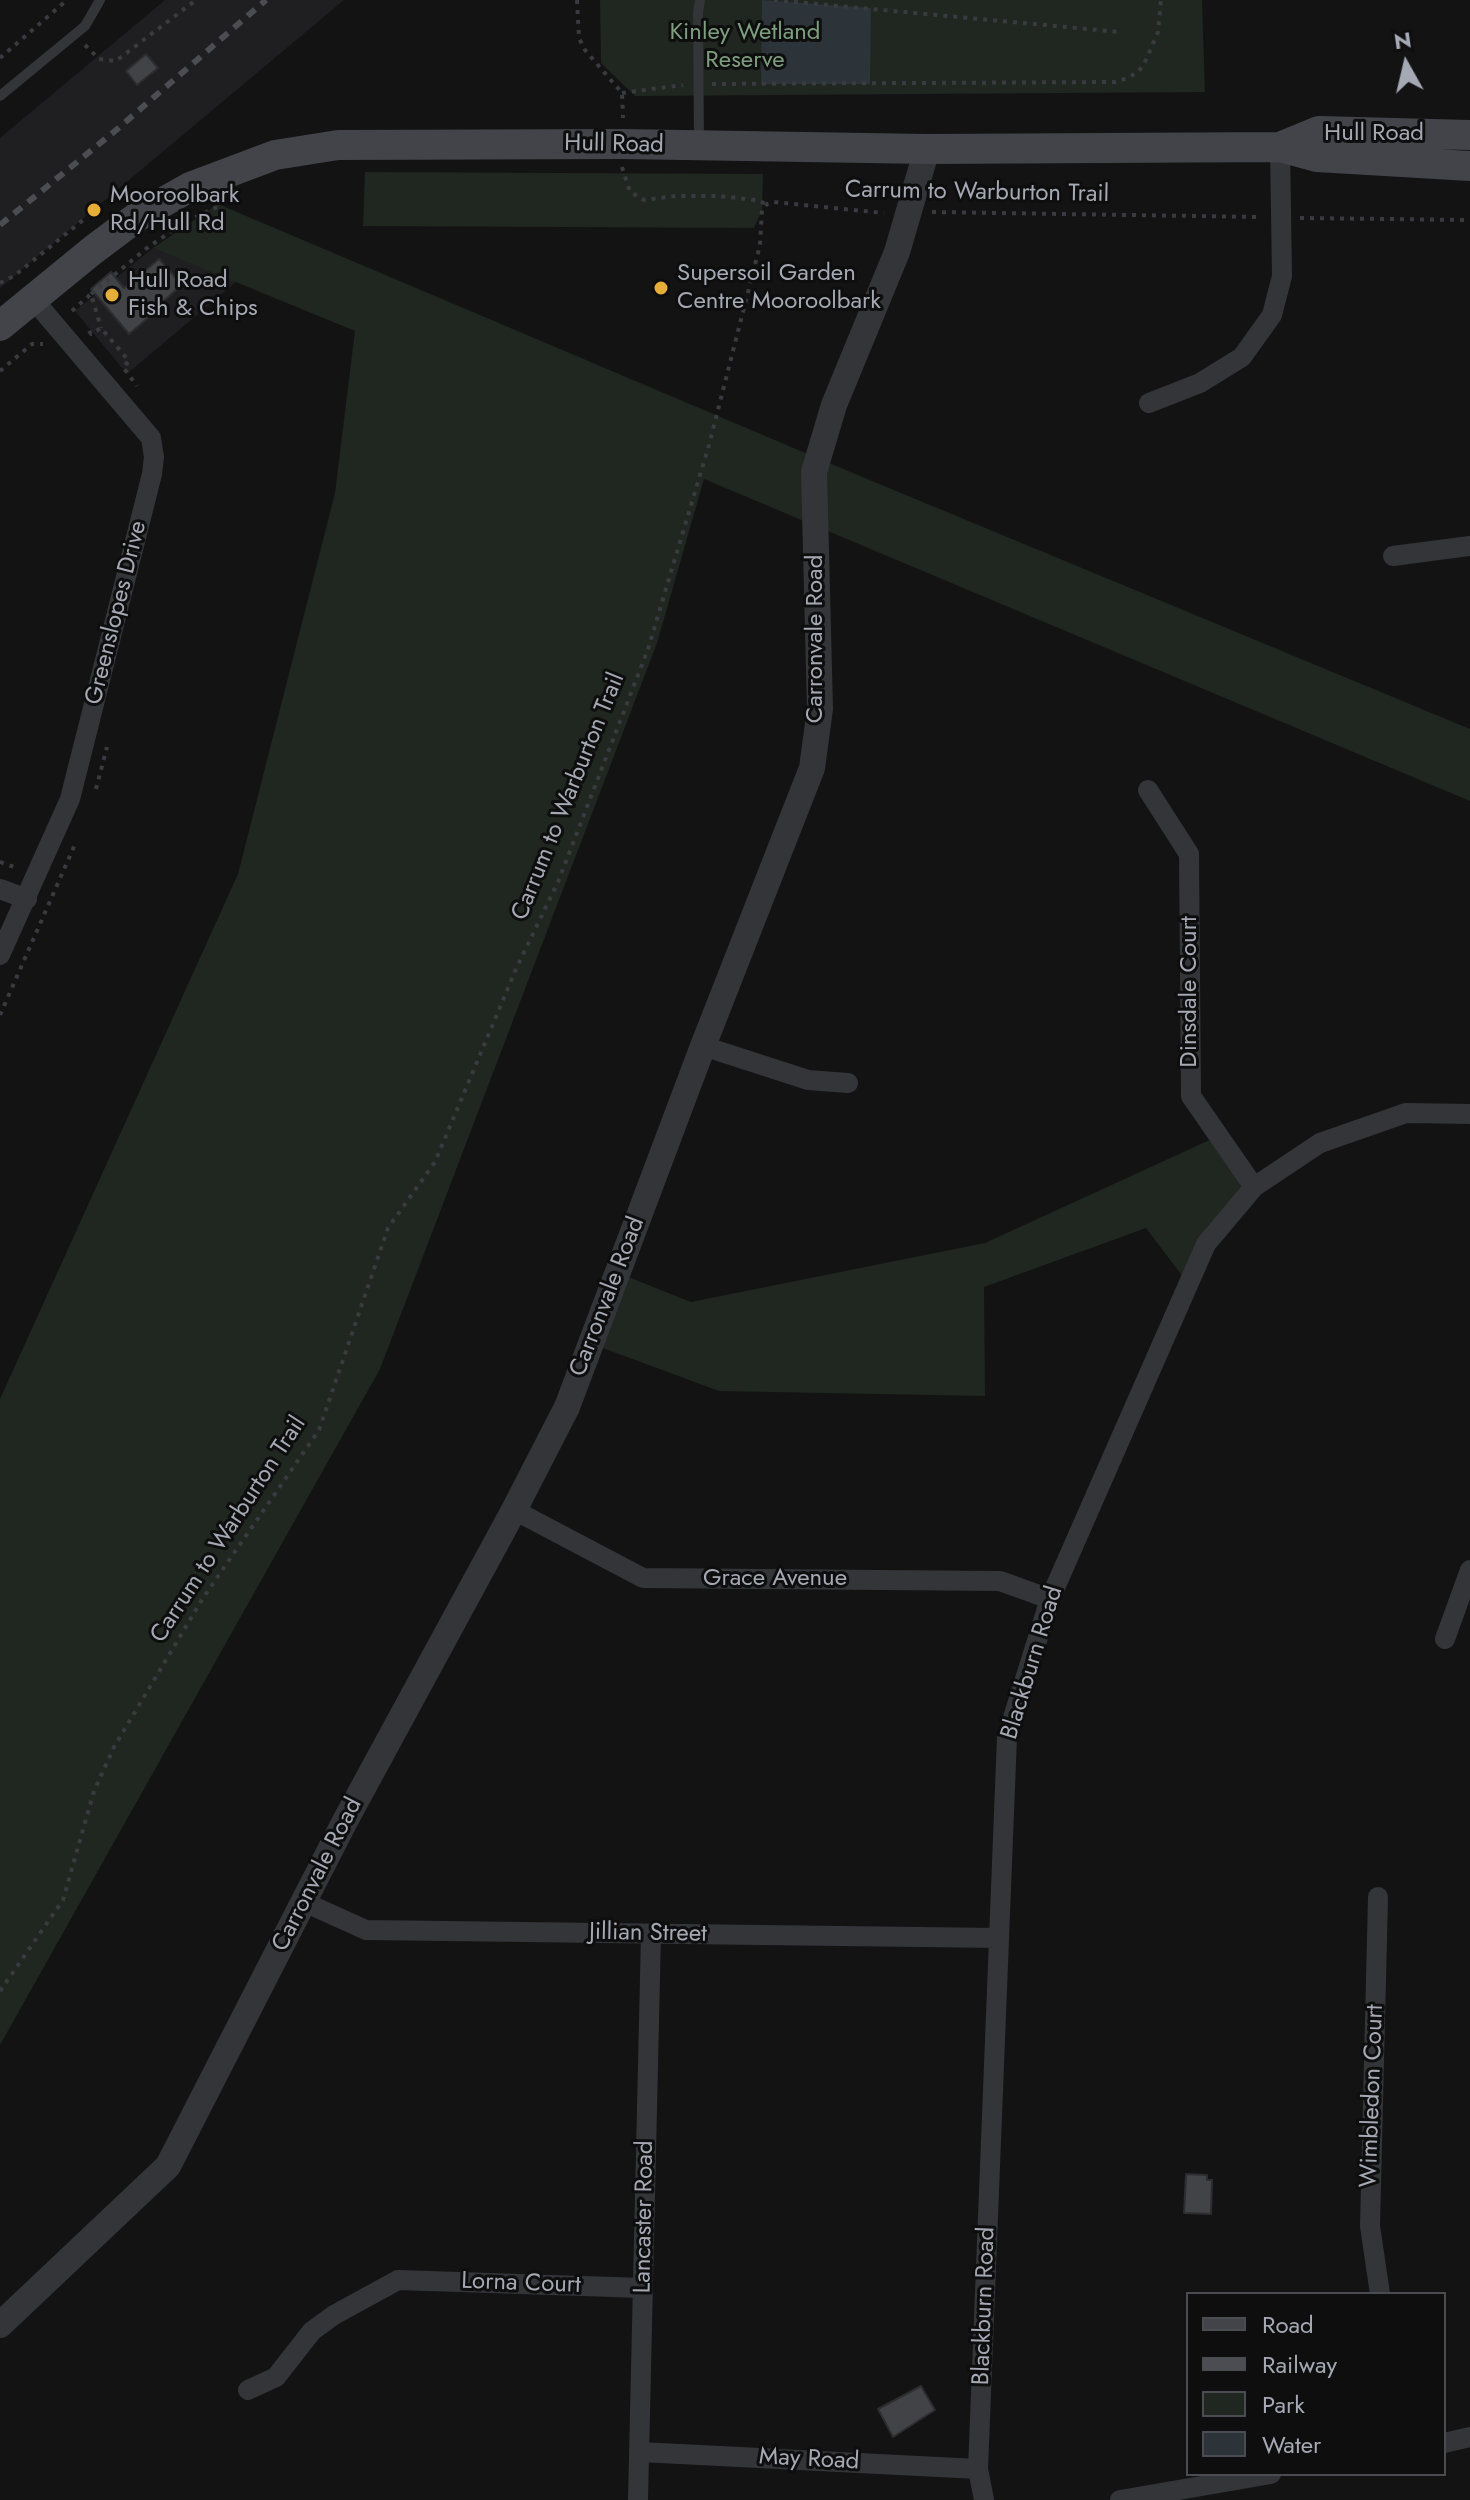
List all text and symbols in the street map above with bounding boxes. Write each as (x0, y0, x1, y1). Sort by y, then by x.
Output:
park label: Kinley Wetland Reserve (670, 19, 820, 75)
text: N (1392, 23, 1414, 57)
north arrow (1366, 24, 1446, 104)
street label: Hull Road (1324, 120, 1424, 148)
street label: Hull Road (564, 130, 664, 160)
street label: Carrum to Warburton Trail (845, 176, 1109, 210)
place label: Mooroolbark Rd/Hull Rd (110, 182, 239, 238)
marker: Mooroolbark Rd/Hull Rd (85, 201, 103, 219)
place label: Supersoil Garden Centre Mooroolbark (677, 260, 881, 316)
place label: Hull Road Fish & Chips (128, 267, 258, 323)
marker: Supersoil Garden Centre Mooroolbark (652, 279, 670, 297)
marker: Hull Road Fish & Chips (103, 286, 121, 304)
street label: Greenslopes Drive (80, 518, 154, 708)
street label: Carronvale Road (802, 555, 830, 723)
street label: Carrum to Warburton Trail (506, 669, 632, 925)
street label: Dinsdale Court (1176, 916, 1204, 1068)
street label: Carronvale Road (564, 1213, 652, 1381)
street label: Carrum to Warburton Trail (145, 1411, 313, 1649)
street label: Grace Avenue (703, 1565, 847, 1593)
street label: Blackburn Road (996, 1583, 1070, 1743)
street label: Carronvale Road (267, 1793, 369, 1957)
street label: Jillian Street (589, 1919, 707, 1949)
street label: Wimbledon Court (1355, 2004, 1391, 2188)
street label: Lancaster Road (629, 2140, 661, 2294)
street label: Blackburn Road (968, 2226, 1002, 2386)
street label: Lorna Court (461, 2268, 581, 2300)
legend (1186, 2292, 1446, 2476)
text: Road (1262, 2307, 1314, 2342)
text: Railway (1262, 2347, 1337, 2382)
text: Park (1262, 2387, 1305, 2422)
text: Water (1262, 2427, 1321, 2462)
street label: May Road (758, 2443, 860, 2477)

